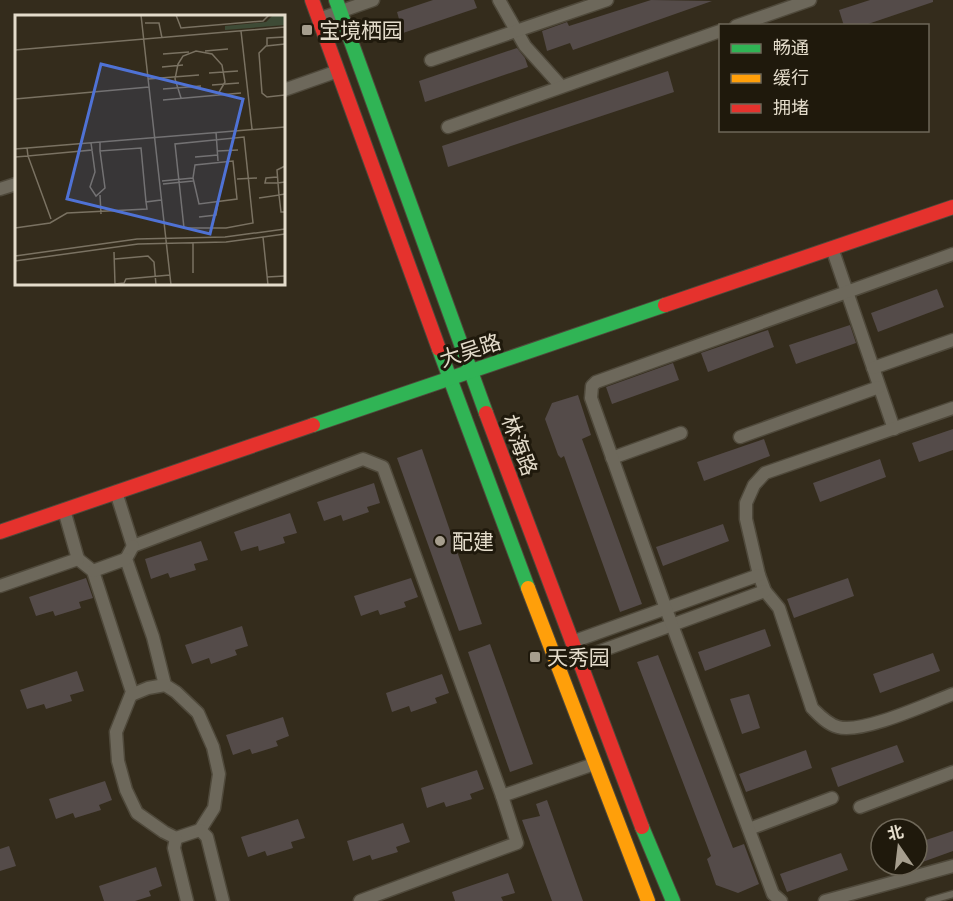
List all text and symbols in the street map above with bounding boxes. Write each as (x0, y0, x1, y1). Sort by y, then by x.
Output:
inset map (15, 15, 285, 285)
place label: 宝境栖园 (319, 18, 403, 42)
marker: 宝境栖园 (300, 23, 314, 37)
legend (719, 24, 929, 132)
text: 畅通 (773, 37, 809, 58)
text: 缓行 (773, 67, 809, 88)
text: 拥堵 (773, 97, 809, 118)
street label: 大吴路 (436, 329, 504, 371)
street label: 林海路 (498, 411, 542, 479)
place label: 配建 (452, 529, 494, 553)
marker: 配建 (433, 534, 447, 548)
place label: 天秀园 (547, 645, 610, 669)
marker: 天秀园 (528, 650, 542, 664)
north arrow (869, 817, 929, 877)
text: 北 (885, 822, 905, 843)

